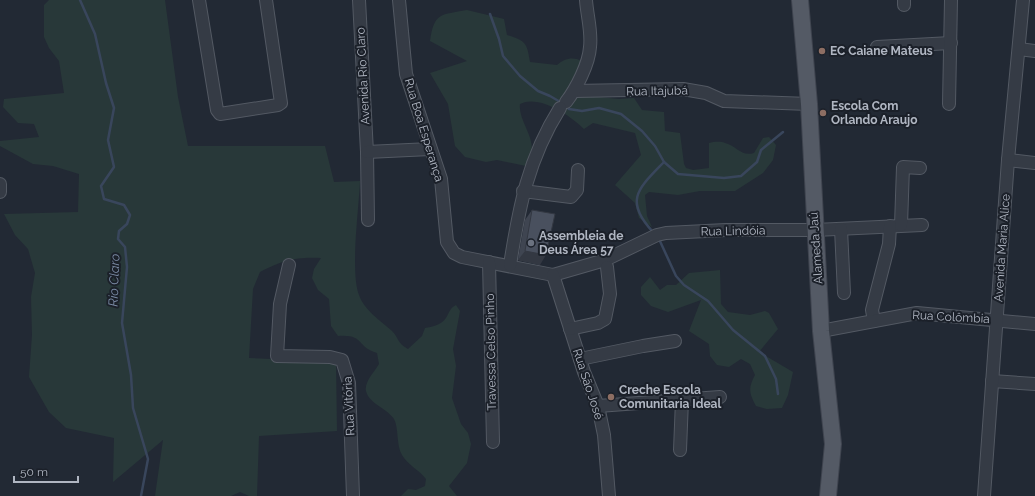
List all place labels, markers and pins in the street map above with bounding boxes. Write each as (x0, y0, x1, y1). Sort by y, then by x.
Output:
place label: EC Caiane Mateus (830, 44, 933, 58)
marker: EC Caiane Mateus (817, 46, 827, 56)
place label: Escola Com Orlando Araujo (831, 99, 918, 127)
marker: Escola Com Orlando Araujo (818, 108, 828, 118)
place label: Assembleia de Deus Área 57 (539, 229, 624, 257)
marker: Assembleia de Deus Área 57 (526, 238, 536, 248)
place label: Creche Escola Comunitaria Ideal (619, 383, 721, 411)
marker: Creche Escola Comunitaria Ideal (606, 392, 616, 402)

